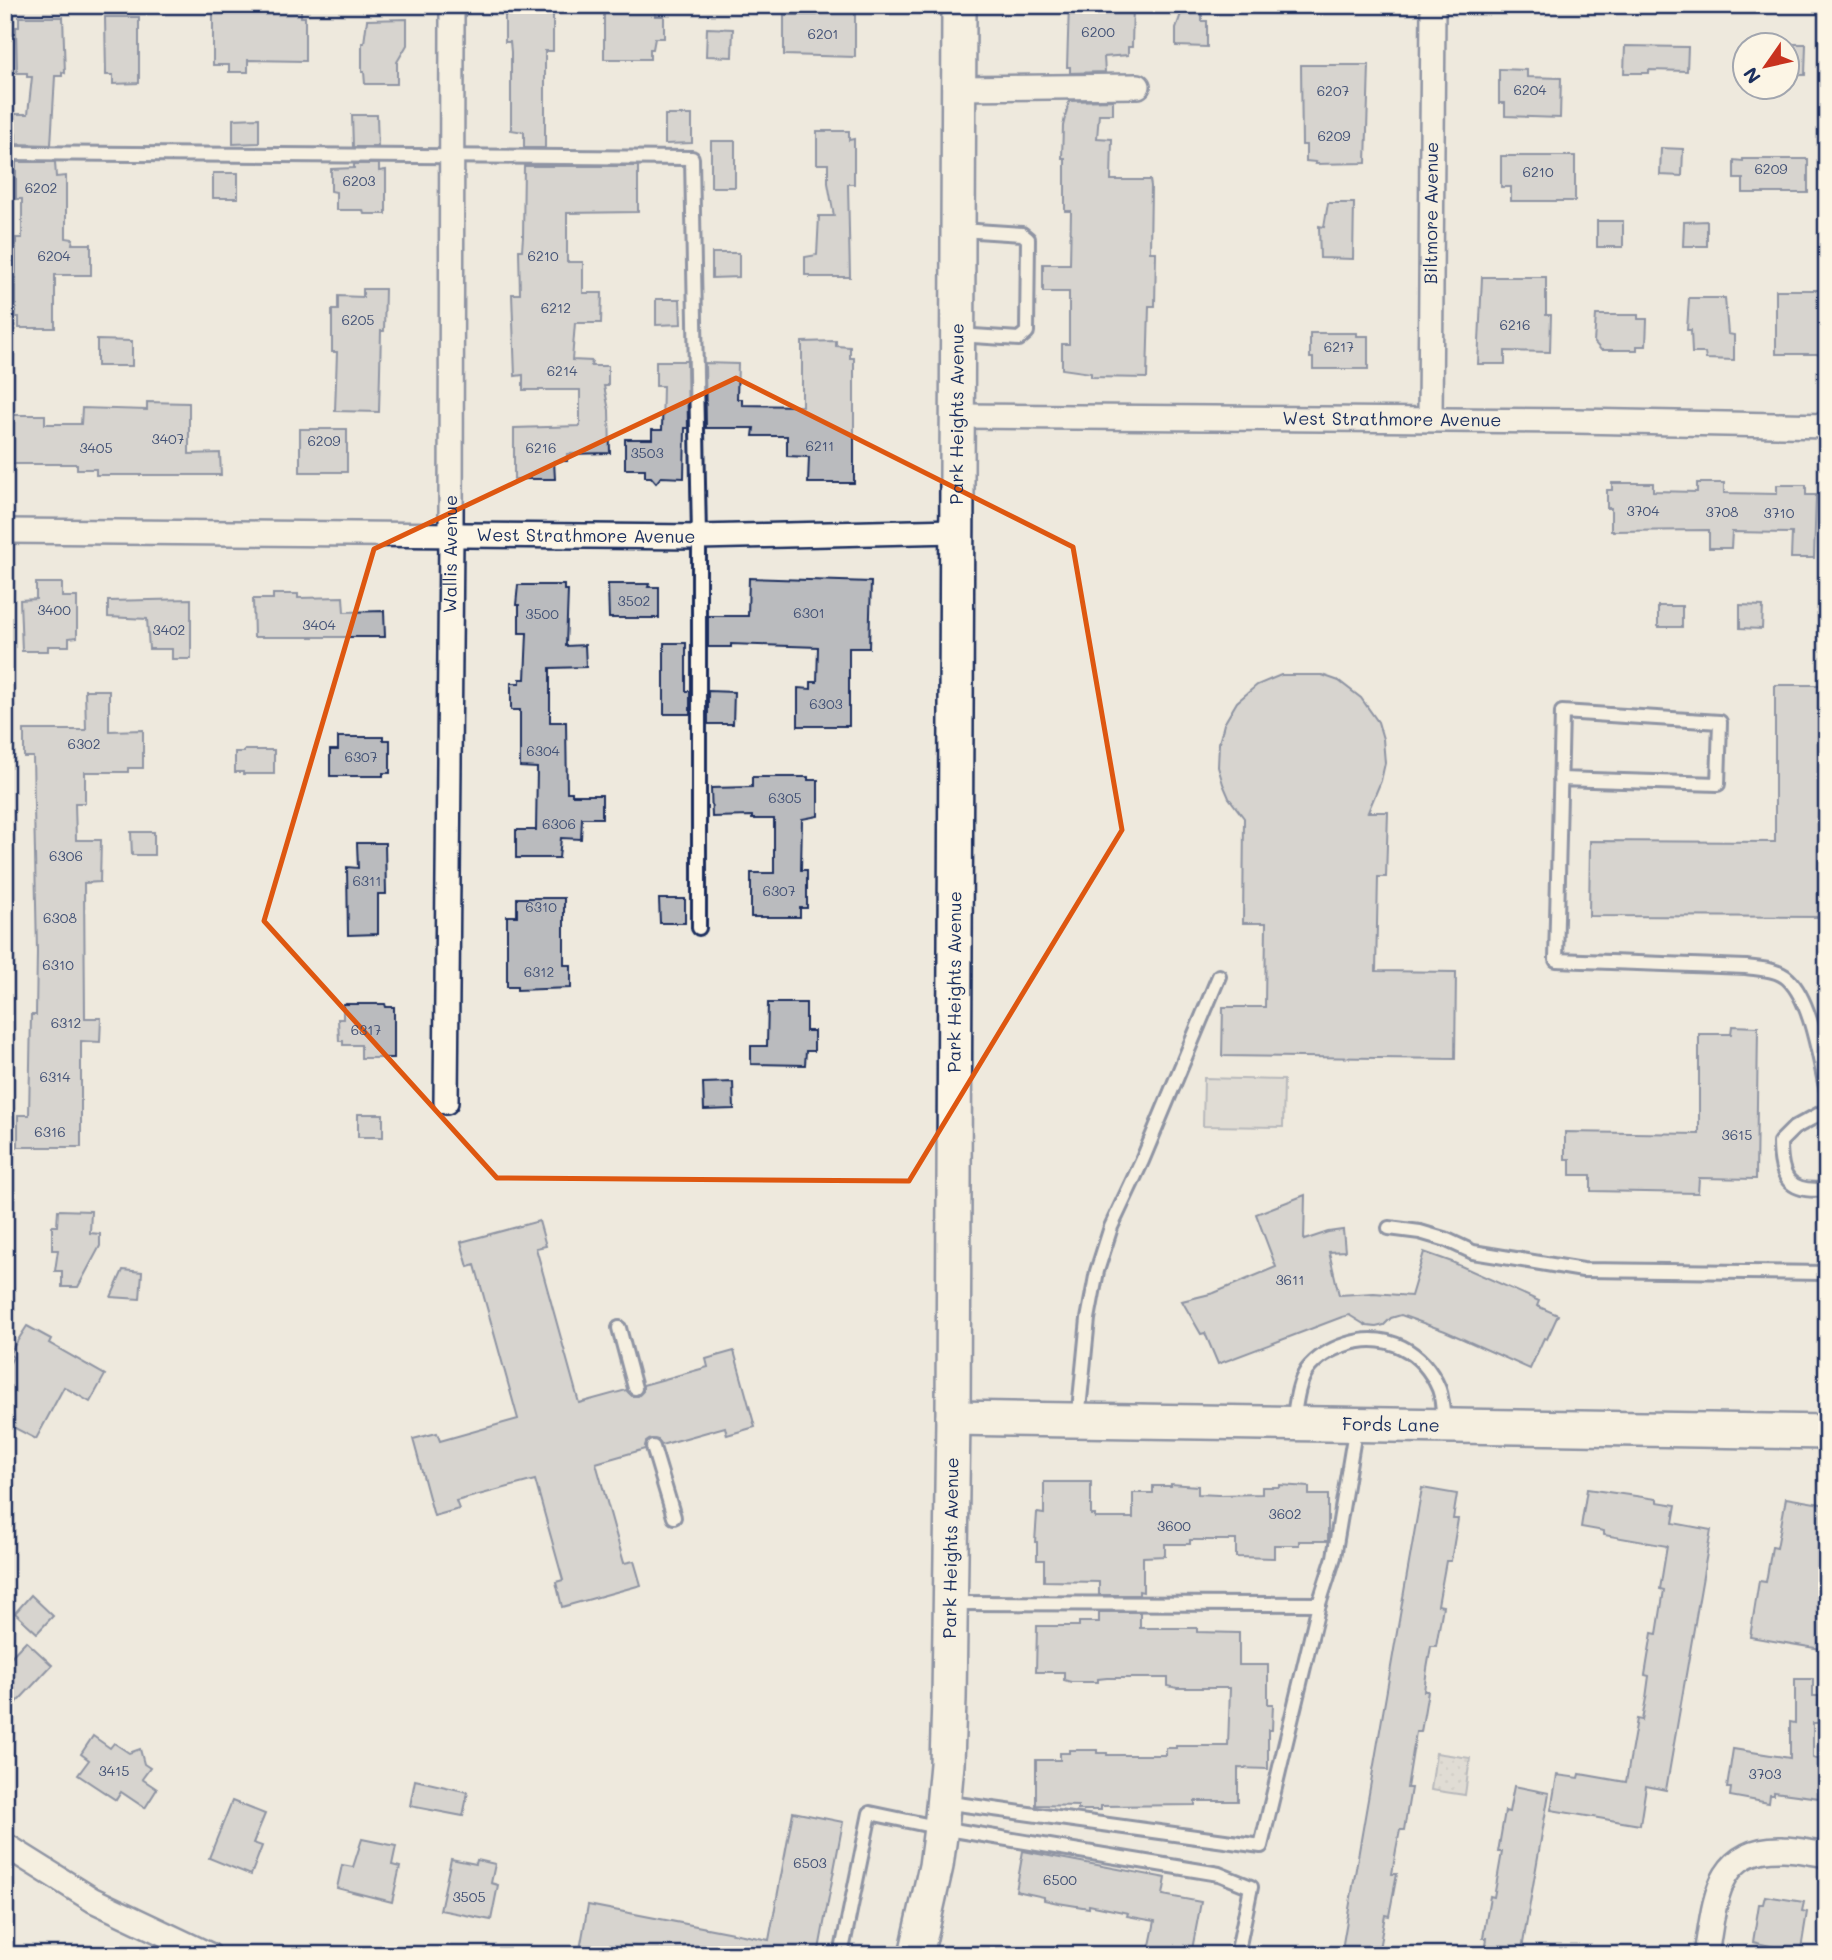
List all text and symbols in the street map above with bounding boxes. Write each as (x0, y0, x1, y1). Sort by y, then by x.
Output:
house number: 6200 (1081, 22, 1115, 41)
house number: 6201 (807, 24, 839, 43)
north arrow (1730, 32, 1800, 102)
text: N (1737, 63, 1766, 89)
house number: 6204 (1513, 80, 1547, 99)
house number: 6207 (1317, 81, 1350, 100)
house number: 6209 (1317, 126, 1351, 145)
street label: Biltmore Avenue (1418, 142, 1443, 284)
house number: 6209 (1754, 159, 1788, 178)
house number: 6210 (1522, 162, 1554, 181)
house number: 6203 (342, 171, 376, 190)
house number: 6202 (25, 178, 57, 197)
house number: 6204 (37, 246, 71, 265)
house number: 6210 (527, 246, 559, 265)
house number: 6212 (541, 298, 571, 317)
house number: 6205 (341, 310, 375, 329)
house number: 6216 (1500, 315, 1530, 334)
street label: Park Heights Avenue (944, 323, 969, 505)
house number: 6217 (1324, 337, 1354, 356)
house number: 6214 (547, 361, 578, 380)
street label: West Strathmore Avenue (1282, 406, 1502, 431)
house number: 3407 (152, 429, 185, 448)
house number: 6209 (307, 431, 341, 450)
house number: 6211 (806, 436, 834, 455)
house number: 3405 (79, 438, 113, 457)
house number: 6216 (526, 438, 556, 457)
house number: 3503 (630, 443, 664, 462)
street label: Wallis Avenue (437, 495, 462, 613)
house number: 3704 (1627, 501, 1660, 520)
house number: 3708 (1705, 502, 1739, 521)
house number: 3710 (1764, 503, 1795, 522)
street label: West Strathmore Avenue (476, 522, 696, 548)
house number: 3502 (618, 591, 650, 610)
house number: 3400 (37, 600, 71, 619)
house number: 6301 (793, 603, 825, 622)
house number: 3500 (525, 604, 559, 623)
house number: 3404 (302, 615, 336, 634)
house number: 3402 (153, 620, 185, 639)
house number: 6303 (809, 694, 843, 713)
house number: 6302 (67, 734, 101, 753)
house number: 6304 (526, 741, 561, 760)
house number: 6307 (344, 747, 378, 766)
house number: 6305 (768, 788, 802, 807)
house number: 6306 (542, 814, 576, 833)
house number: 6306 (49, 846, 83, 865)
house number: 6311 (352, 871, 382, 890)
house number: 6307 (762, 881, 796, 900)
street label: Park Heights Avenue (941, 891, 966, 1073)
house number: 6310 (525, 897, 557, 916)
house number: 6308 (43, 908, 77, 927)
house number: 6310 (42, 955, 74, 974)
house number: 6312 (524, 962, 554, 981)
house number: 6312 (51, 1013, 81, 1032)
house number: 6317 (351, 1020, 382, 1039)
house number: 6314 (39, 1067, 71, 1086)
house number: 6316 (34, 1122, 66, 1141)
house number: 3615 (1721, 1125, 1753, 1144)
house number: 3611 (1275, 1270, 1305, 1289)
street label: Fords Lane (1342, 1411, 1440, 1437)
street label: Park Heights Avenue (937, 1457, 963, 1639)
house number: 3602 (1268, 1504, 1302, 1523)
house number: 3600 (1157, 1516, 1191, 1535)
house number: 3415 (99, 1761, 129, 1780)
house number: 3703 (1749, 1764, 1781, 1783)
house number: 6503 (793, 1853, 827, 1872)
house number: 6500 (1043, 1870, 1077, 1889)
house number: 3505 (452, 1887, 486, 1906)

